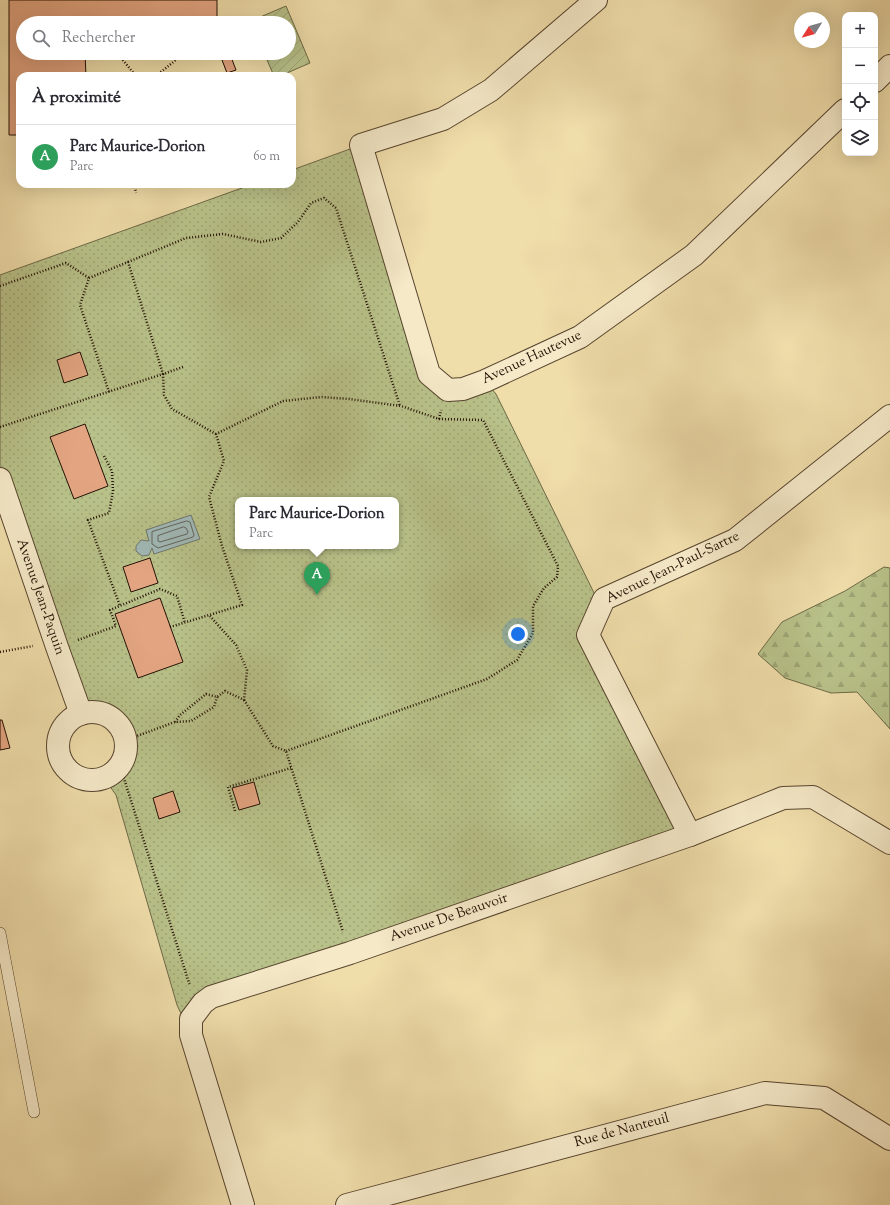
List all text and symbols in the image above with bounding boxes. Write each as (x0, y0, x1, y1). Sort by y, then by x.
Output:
north arrow (794, 12, 830, 48)
map controls (842, 12, 878, 156)
button: + (842, 12, 878, 48)
search box (16, 16, 296, 60)
icon: search (30, 27, 52, 49)
text: Rechercher (62, 28, 135, 49)
button: − (842, 48, 878, 84)
button: locate (842, 84, 878, 120)
text: À proximité (32, 86, 121, 110)
button: layers (842, 120, 878, 156)
text: Parc Maurice-Dorion (70, 137, 205, 158)
text: A (40, 148, 50, 166)
text: 60 m (253, 148, 280, 166)
text: Parc (70, 158, 94, 176)
street label: Avenue Hautevue (479, 326, 585, 390)
popup (235, 497, 399, 549)
text: Parc Maurice-Dorion (249, 504, 385, 525)
text: Parc (249, 525, 273, 543)
street label: Avenue Jean-Paul-Sartre (603, 527, 743, 609)
street label: Avenue Jean-Paquin (11, 536, 69, 658)
pin: A (304, 562, 330, 595)
your location (508, 624, 528, 644)
street label: Avenue De Beauvoir (387, 888, 511, 948)
street label: Rue de Nanteuil (572, 1109, 672, 1153)

